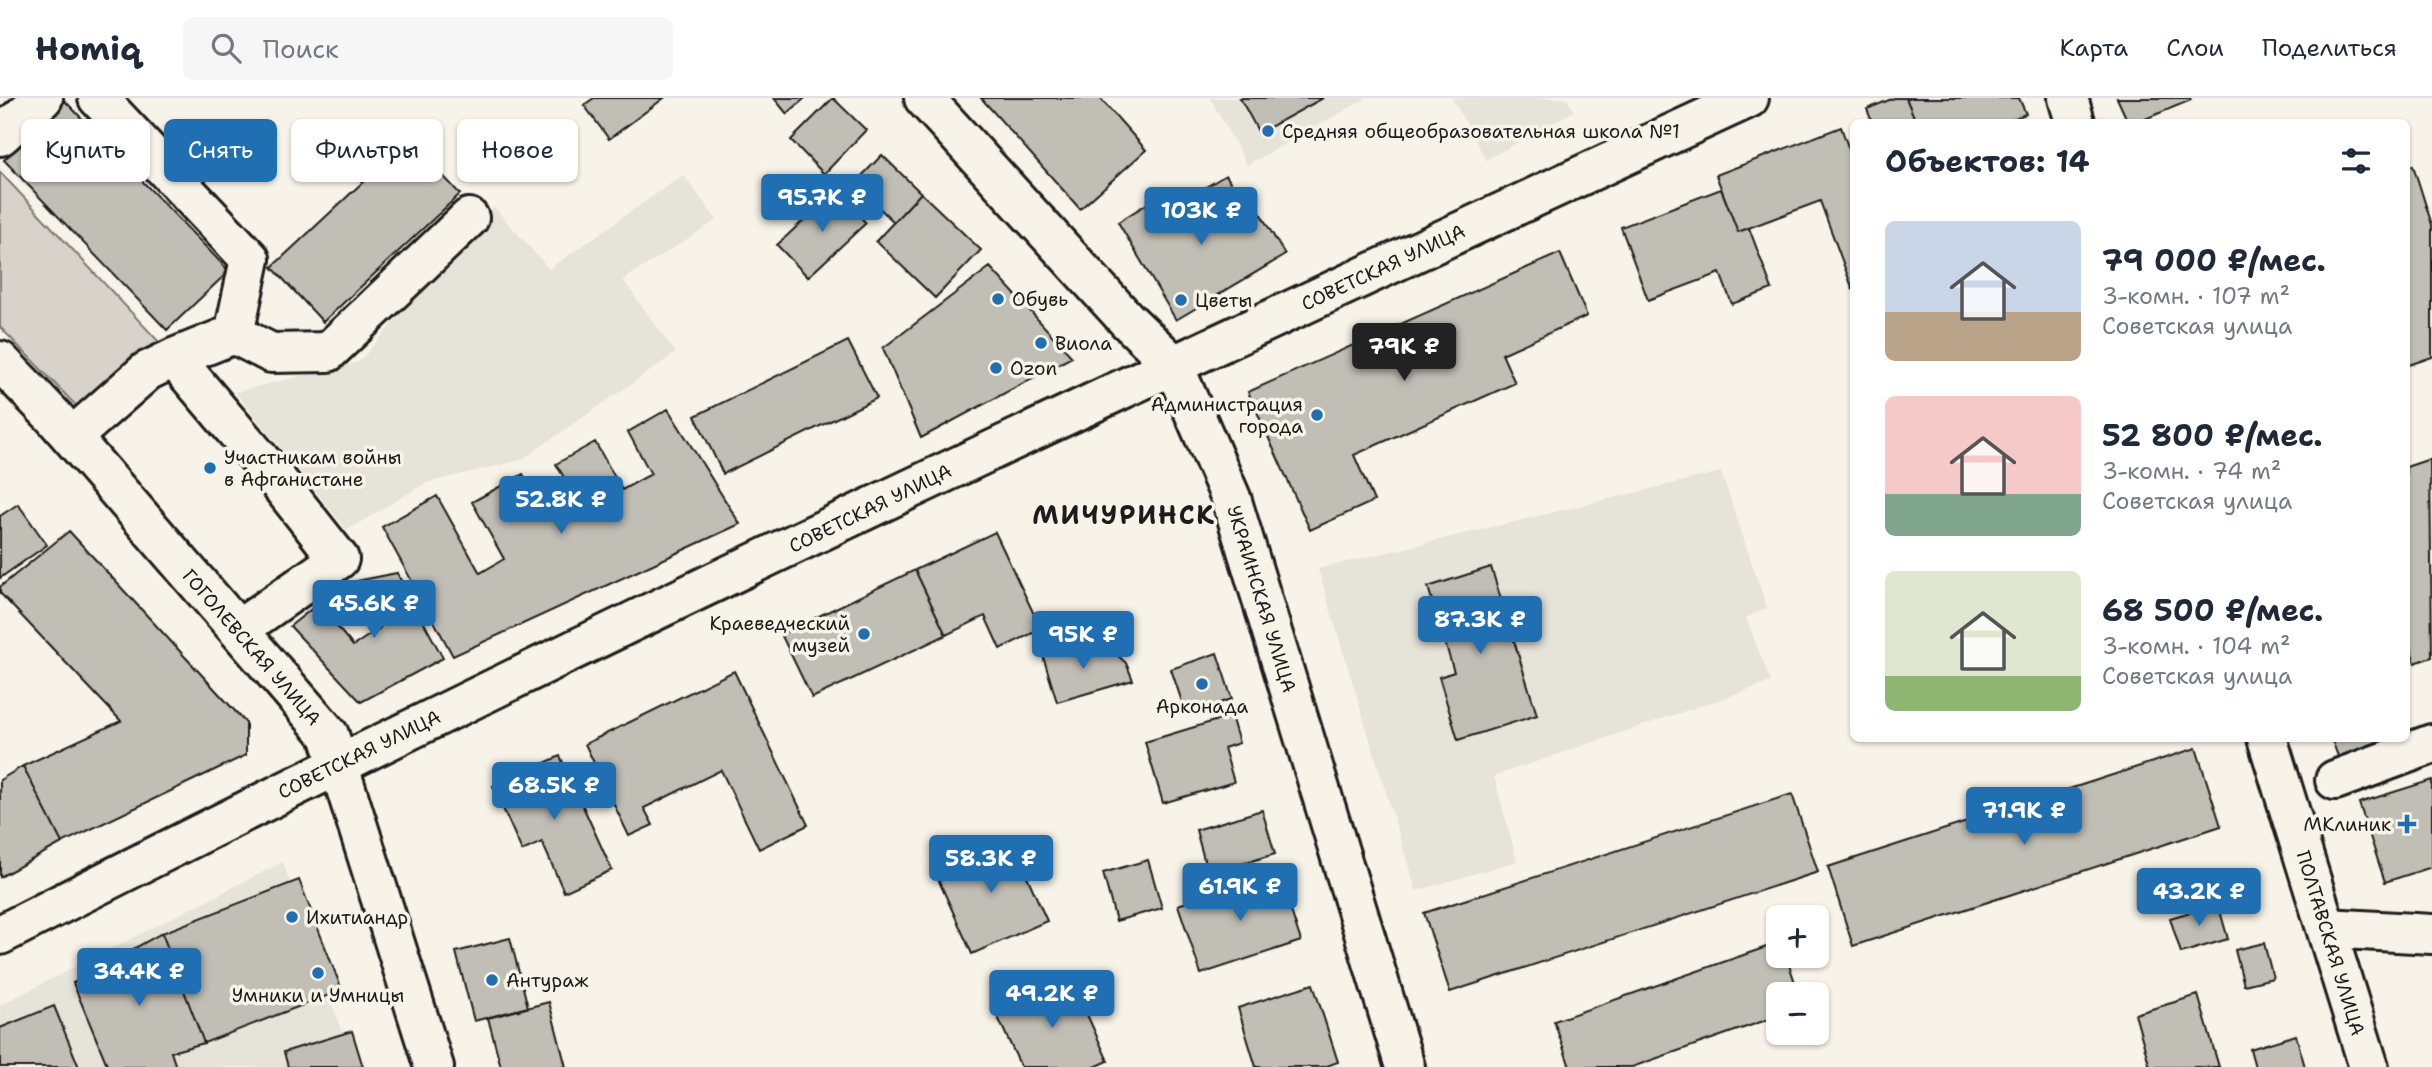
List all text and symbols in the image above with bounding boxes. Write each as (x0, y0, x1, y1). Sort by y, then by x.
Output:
search box (183, 17, 673, 80)
text: Homiq (35, 26, 141, 71)
icon: search (207, 29, 245, 67)
text: Поиск (263, 31, 339, 66)
text: Карта (2060, 32, 2128, 64)
text: Слои (2166, 32, 2224, 64)
text: Поделиться (2262, 32, 2397, 64)
chip: Купить (21, 119, 150, 182)
chip: Снять (164, 119, 277, 182)
chip: Фильтры (291, 119, 443, 182)
chip: Новое (457, 119, 578, 182)
place label: Средняя общеобразовательная школа №1 (1282, 119, 1680, 144)
marker: Средняя общеобразовательная школа №1 (1260, 123, 1276, 139)
text: Объектов: 14 (1885, 141, 2090, 182)
icon: filters (2337, 142, 2375, 180)
pin: 95.7K ₽ (757, 174, 887, 234)
text: 95.7K ₽ (777, 182, 867, 212)
pin: 103K ₽ (1144, 188, 1258, 247)
text: 103K ₽ (1160, 195, 1242, 225)
street label: СОВЕТСКАЯ УЛИЦА (1297, 218, 1469, 316)
text: 79 000 ₽/мес. (2102, 240, 2326, 281)
icon: home (1941, 249, 2025, 333)
text: 3-комн. · 107 m² (2102, 281, 2290, 311)
place label: Обувь (1012, 287, 1068, 312)
place label: Цветы (1195, 288, 1252, 313)
marker: Обувь (990, 291, 1006, 307)
marker: Цветы (1173, 292, 1189, 308)
text: Советская улица (2102, 311, 2292, 341)
pin: 79K ₽ (1355, 324, 1453, 383)
place label: Виола (1055, 331, 1112, 356)
text: 79K ₽ (1368, 331, 1440, 361)
marker: Виола (1033, 335, 1049, 351)
place label: Ozon (1010, 356, 1057, 381)
marker: Ozon (988, 360, 1004, 376)
place label: Администрация города (1151, 392, 1303, 439)
marker: Администрация города (1309, 407, 1325, 423)
text: 52 800 ₽/мес. (2102, 415, 2323, 456)
icon: home (1941, 424, 2025, 508)
place label: Участникам войны в Афганистане (224, 445, 402, 492)
text: 3-комн. · 74 m² (2102, 456, 2281, 486)
street label: СОВЕТСКАЯ УЛИЦА (785, 458, 956, 559)
marker: Участникам войны в Афганистане (202, 460, 218, 476)
pin: 52.8K ₽ (496, 476, 626, 536)
text: 52.8K ₽ (515, 484, 607, 514)
text: Советская улица (2102, 486, 2292, 516)
district label: МИЧУРИНСК (1032, 497, 1216, 532)
street label: УКРАИНСКАЯ УЛИЦА (1221, 503, 1302, 696)
street label: ГОГОЛЕВСКАЯ УЛИЦА (177, 564, 327, 731)
pin: 45.6K ₽ (309, 580, 439, 640)
text: 45.6K ₽ (329, 588, 419, 618)
text: 68 500 ₽/мес. (2102, 590, 2323, 631)
pin: 87.3K ₽ (1415, 596, 1545, 656)
icon: home (1941, 599, 2025, 683)
text: 87.3K ₽ (1434, 604, 1526, 634)
place label: Краеведческий музей (709, 611, 850, 658)
pin: 95K ₽ (1034, 612, 1132, 671)
text: 95K ₽ (1048, 619, 1118, 649)
marker: Краеведческий музей (856, 626, 872, 642)
text: 3-комн. · 104 m² (2102, 631, 2291, 661)
text: Советская улица (2102, 661, 2292, 691)
marker: Арконада (1194, 676, 1210, 692)
place label: Арконада (1156, 694, 1248, 719)
street label: СОВЕТСКАЯ УЛИЦА (274, 704, 445, 805)
pin: 68.5K ₽ (489, 762, 619, 822)
text: 68.5K ₽ (508, 770, 600, 800)
pin: 71.9K ₽ (1959, 788, 2089, 847)
text: 71.9K ₽ (1982, 795, 2066, 825)
place label: МКлиник (2304, 812, 2391, 837)
marker: МКлиник (2397, 814, 2417, 834)
pin: 58.3K ₽ (926, 836, 1056, 895)
text: 58.3K ₽ (945, 843, 1037, 873)
street label: ПОЛТАВСКАЯ УЛИЦА (2290, 848, 2371, 1039)
pin: 61.9K ₽ (1175, 864, 1305, 923)
pin: 43.2K ₽ (2134, 868, 2264, 928)
text: 61.9K ₽ (1198, 871, 1282, 901)
text: 43.2K ₽ (2153, 876, 2245, 906)
place label: Ихитиандр (306, 905, 408, 930)
map controls (1766, 905, 1829, 1045)
button: + (1766, 905, 1829, 968)
marker: Ихитиандр (284, 909, 300, 925)
pin: 34.4K ₽ (74, 948, 204, 1008)
text: 34.4K ₽ (93, 956, 185, 986)
marker: Умники и Умницы (310, 965, 326, 981)
place label: Антураж (506, 968, 588, 993)
pin: 49.2K ₽ (987, 970, 1117, 1030)
marker: Антураж (484, 972, 500, 988)
text: 49.2K ₽ (1005, 978, 1099, 1008)
button: − (1766, 982, 1829, 1045)
place label: Умники и Умницы (232, 983, 404, 1008)

